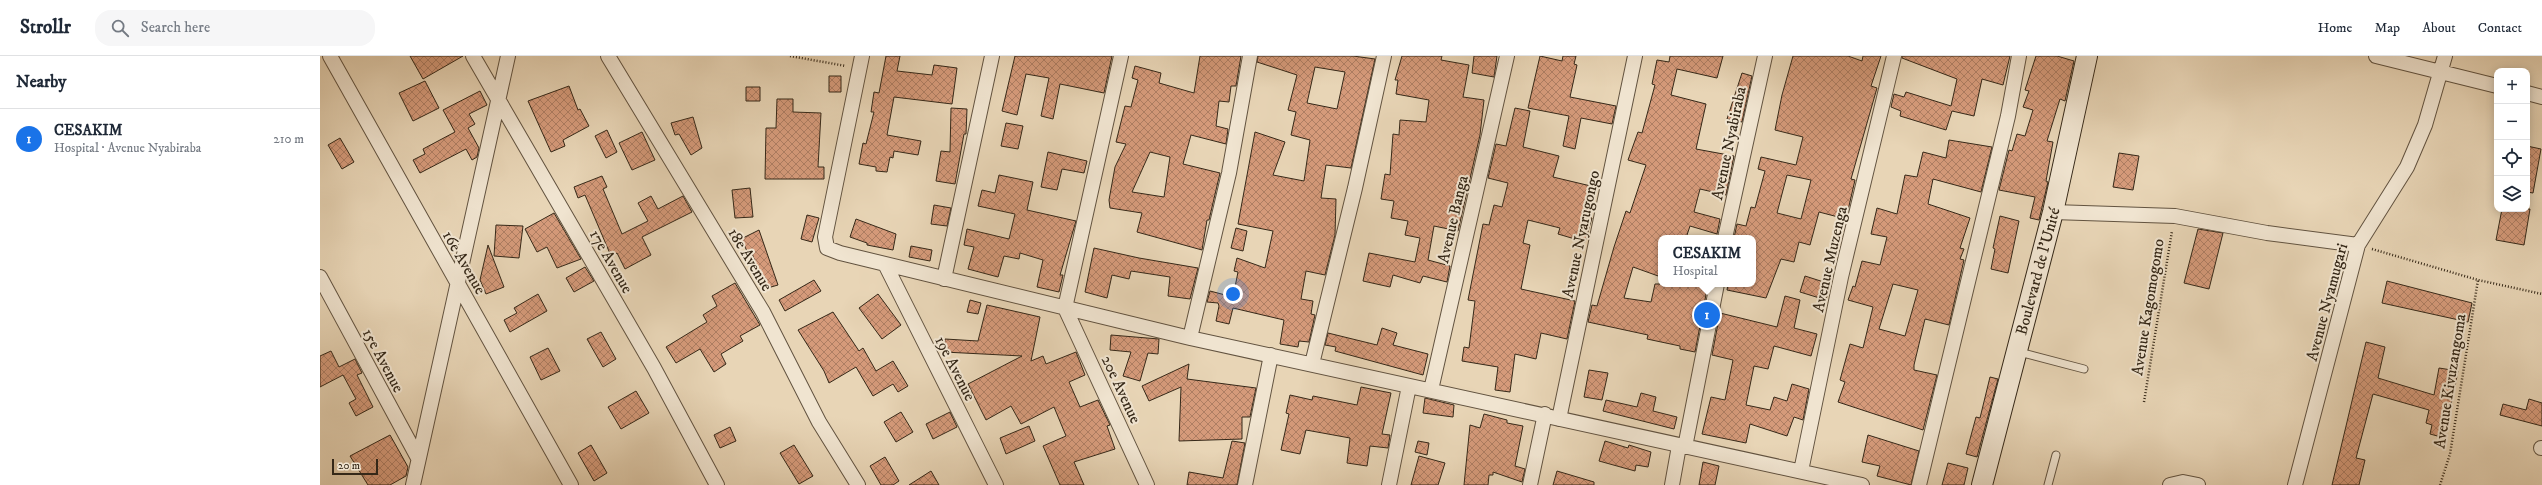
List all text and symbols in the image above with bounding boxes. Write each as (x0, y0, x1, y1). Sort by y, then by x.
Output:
search box (95, 10, 375, 46)
text: Strollr (20, 16, 71, 39)
icon: search (109, 17, 131, 39)
text: Search here (141, 18, 210, 37)
text: Home (2318, 19, 2352, 37)
text: Map (2374, 19, 2400, 37)
text: About (2422, 19, 2456, 37)
text: Contact (2478, 19, 2522, 37)
map controls (2494, 68, 2530, 212)
button: + (2494, 68, 2530, 104)
text: Nearby (16, 71, 66, 93)
street label: Avenue Nyabiraba (1707, 85, 1751, 202)
button: − (2494, 104, 2530, 140)
text: CESAKIM (54, 121, 122, 140)
text: 1 (27, 131, 31, 147)
text: 210 m (273, 131, 304, 147)
text: Hospital · Avenue Nyabiraba (54, 140, 201, 156)
button: locate (2494, 140, 2530, 176)
street label: Avenue Nyarugongo (1558, 168, 1604, 300)
street label: Avenue Banga (1433, 173, 1473, 265)
button: layers (2494, 176, 2530, 212)
street label: Avenue Muzenga (1808, 204, 1852, 314)
street label: Boulevard de l'Unité (2011, 205, 2065, 337)
street label: 18e Avenue (724, 224, 777, 295)
street label: 17e Avenue (585, 226, 638, 297)
street label: 16e Avenue (438, 227, 491, 298)
popup (1658, 235, 1756, 287)
street label: Avenue Kagomogomo (2127, 237, 2169, 377)
street label: Avenue Nyamugari (2302, 241, 2352, 363)
text: CESAKIM (1673, 244, 1741, 263)
text: Hospital (1673, 263, 1718, 279)
your location (1223, 284, 1243, 304)
pin: 1 (1694, 300, 1720, 330)
street label: Avenue Kivuzangoma (2429, 312, 2471, 450)
street label: 15e Avenue (358, 325, 409, 396)
street label: 19e Avenue (930, 333, 980, 405)
street label: 20e Avenue (1097, 352, 1146, 427)
scale bar (332, 457, 378, 476)
text: 20 m (338, 459, 360, 473)

